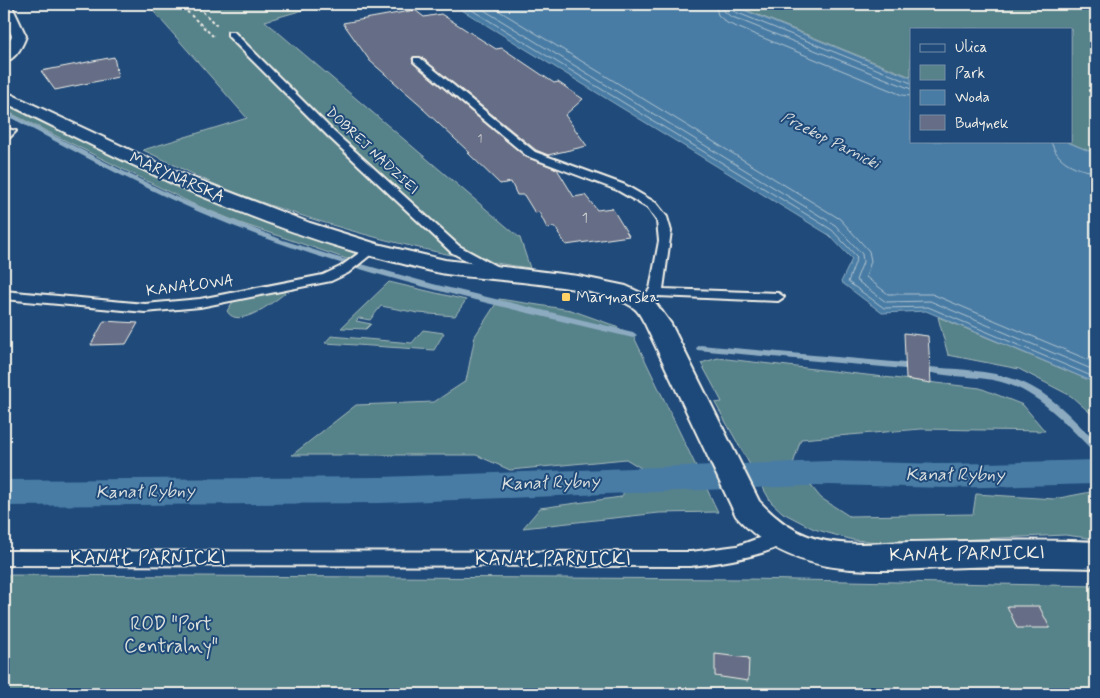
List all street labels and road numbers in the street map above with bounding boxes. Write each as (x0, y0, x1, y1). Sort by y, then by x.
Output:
street label: DOBREJ NADZIEI (322, 104, 422, 198)
street label: MARYNARSKA (126, 148, 228, 208)
street label: KANAŁOWA (145, 270, 235, 302)
street label: KANAŁ PARNICKI (889, 540, 1045, 568)
street label: KANAŁ PARNICKI (70, 546, 226, 571)
street label: KANAŁ PARNICKI (475, 547, 631, 572)

